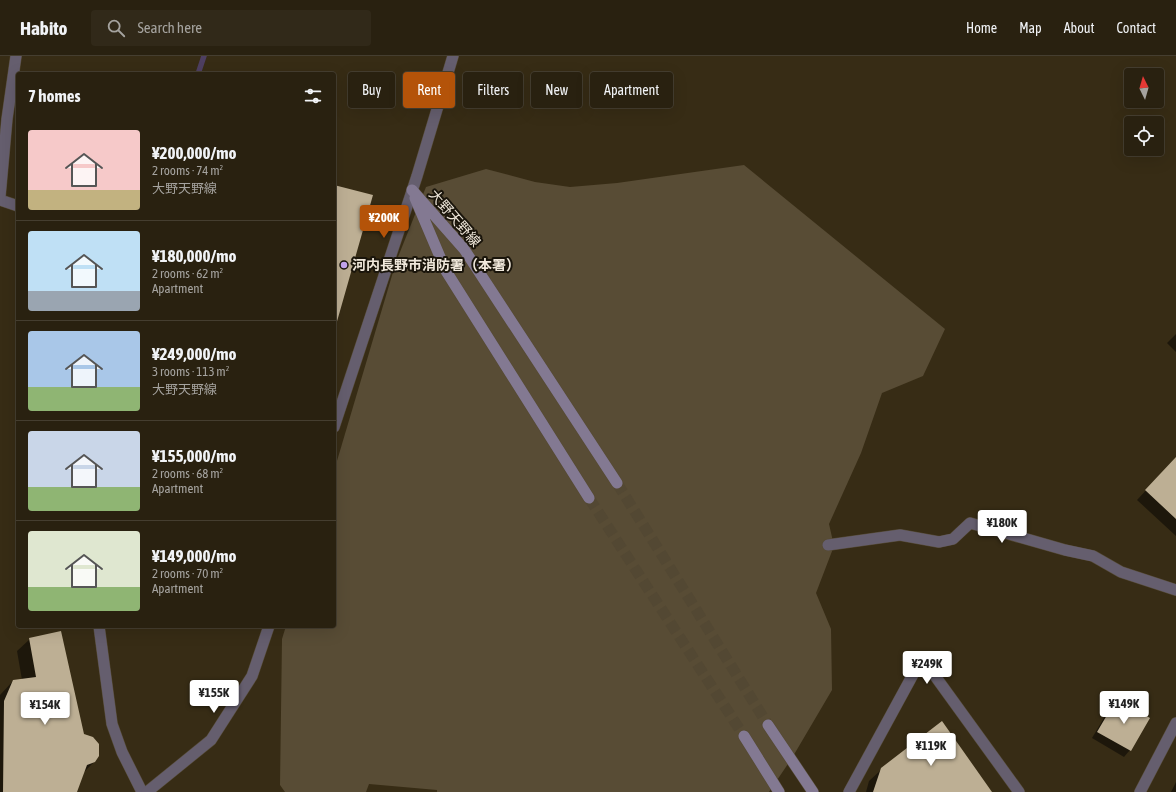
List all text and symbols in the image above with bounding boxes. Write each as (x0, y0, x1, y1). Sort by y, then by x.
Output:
search box (91, 10, 371, 46)
text: Habito (20, 17, 67, 39)
icon: search (105, 17, 127, 39)
text: Search here (137, 19, 202, 36)
text: Home (966, 20, 997, 36)
text: Map (1019, 20, 1042, 36)
text: About (1064, 20, 1095, 36)
text: Contact (1117, 20, 1156, 36)
north arrow (1124, 68, 1164, 108)
map controls (1124, 68, 1164, 156)
chip: Buy (348, 72, 395, 108)
chip: Rent (403, 72, 455, 108)
chip: Filters (463, 72, 523, 108)
chip: New (531, 72, 582, 108)
chip: Apartment (590, 72, 673, 108)
icon: filters (302, 85, 324, 107)
text: 7 homes (28, 86, 81, 106)
button: locate (1124, 116, 1164, 156)
text: ¥200,000/mo (152, 143, 237, 163)
icon: home (60, 146, 108, 194)
text: 2 rooms · 74 m² (152, 163, 223, 178)
text: 大野天野線 (152, 181, 217, 196)
street label: 大野天野線 (426, 186, 484, 250)
pin: ¥200K (356, 205, 412, 239)
text: ¥200K (369, 210, 399, 225)
text: ¥180,000/mo (152, 246, 237, 266)
icon: home (60, 247, 108, 295)
place label: 河内長野市消防署（本署） (352, 257, 520, 273)
marker: 河内長野市消防署（本署） (339, 260, 349, 270)
text: 2 rooms · 62 m² (152, 266, 223, 281)
text: Apartment (152, 281, 203, 296)
text: ¥249,000/mo (152, 344, 237, 364)
icon: home (60, 347, 108, 395)
text: 3 rooms · 113 m² (152, 364, 229, 379)
text: 大野天野線 (152, 382, 217, 397)
text: ¥155,000/mo (152, 446, 237, 466)
icon: home (60, 447, 108, 495)
text: 2 rooms · 68 m² (152, 466, 223, 481)
text: Apartment (152, 481, 203, 496)
pin: ¥180K (974, 510, 1030, 544)
text: ¥180K (987, 515, 1017, 530)
text: ¥149,000/mo (152, 546, 237, 566)
icon: home (60, 547, 108, 595)
text: 2 rooms · 70 m² (152, 566, 223, 581)
text: Apartment (152, 581, 203, 596)
pin: ¥249K (899, 651, 955, 685)
text: ¥249K (912, 656, 942, 671)
pin: ¥155K (186, 680, 242, 714)
text: ¥155K (199, 685, 229, 700)
pin: ¥149K (1096, 691, 1152, 725)
pin: ¥154K (17, 692, 73, 726)
text: ¥149K (1109, 696, 1139, 711)
text: ¥154K (30, 697, 60, 712)
pin: ¥119K (903, 733, 959, 767)
text: ¥119K (916, 738, 946, 753)

